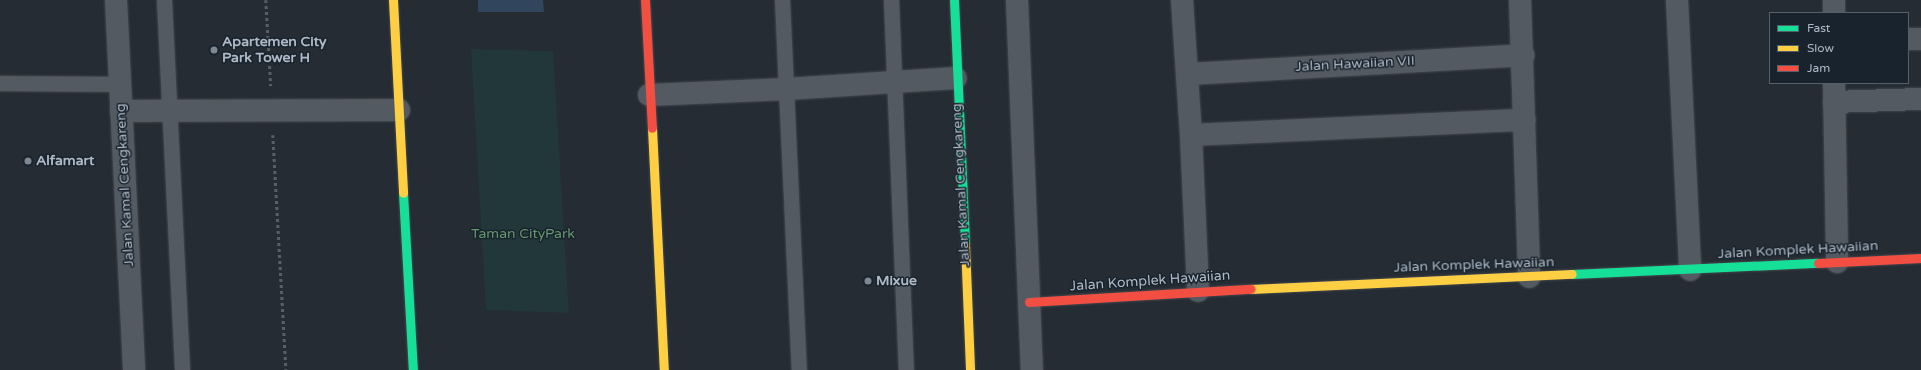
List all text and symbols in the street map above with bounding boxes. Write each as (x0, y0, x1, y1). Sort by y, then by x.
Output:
legend (1769, 12, 1909, 84)
text: Fast (1807, 21, 1830, 35)
place label: Apartemen City Park Tower H (222, 34, 327, 66)
text: Slow (1807, 41, 1834, 55)
marker: Apartemen City Park Tower H (209, 45, 219, 55)
street label: Jalan Hawaiian VII (1295, 52, 1415, 76)
text: Jam (1807, 61, 1830, 75)
street label: Jalan Kamal Cengkareng (112, 103, 138, 267)
street label: Jalan Kamal Cengkareng (948, 103, 974, 267)
place label: Alfamart (36, 153, 94, 169)
marker: Alfamart (23, 156, 33, 166)
park label: Taman CityPark (471, 226, 575, 242)
street label: Jalan Komplek Hawaiian (1717, 237, 1879, 263)
street label: Jalan Komplek Hawaiian (1393, 254, 1555, 276)
street label: Jalan Komplek Hawaiian (1069, 267, 1231, 295)
place label: Mixue (876, 273, 917, 289)
marker: Mixue (863, 276, 873, 286)

